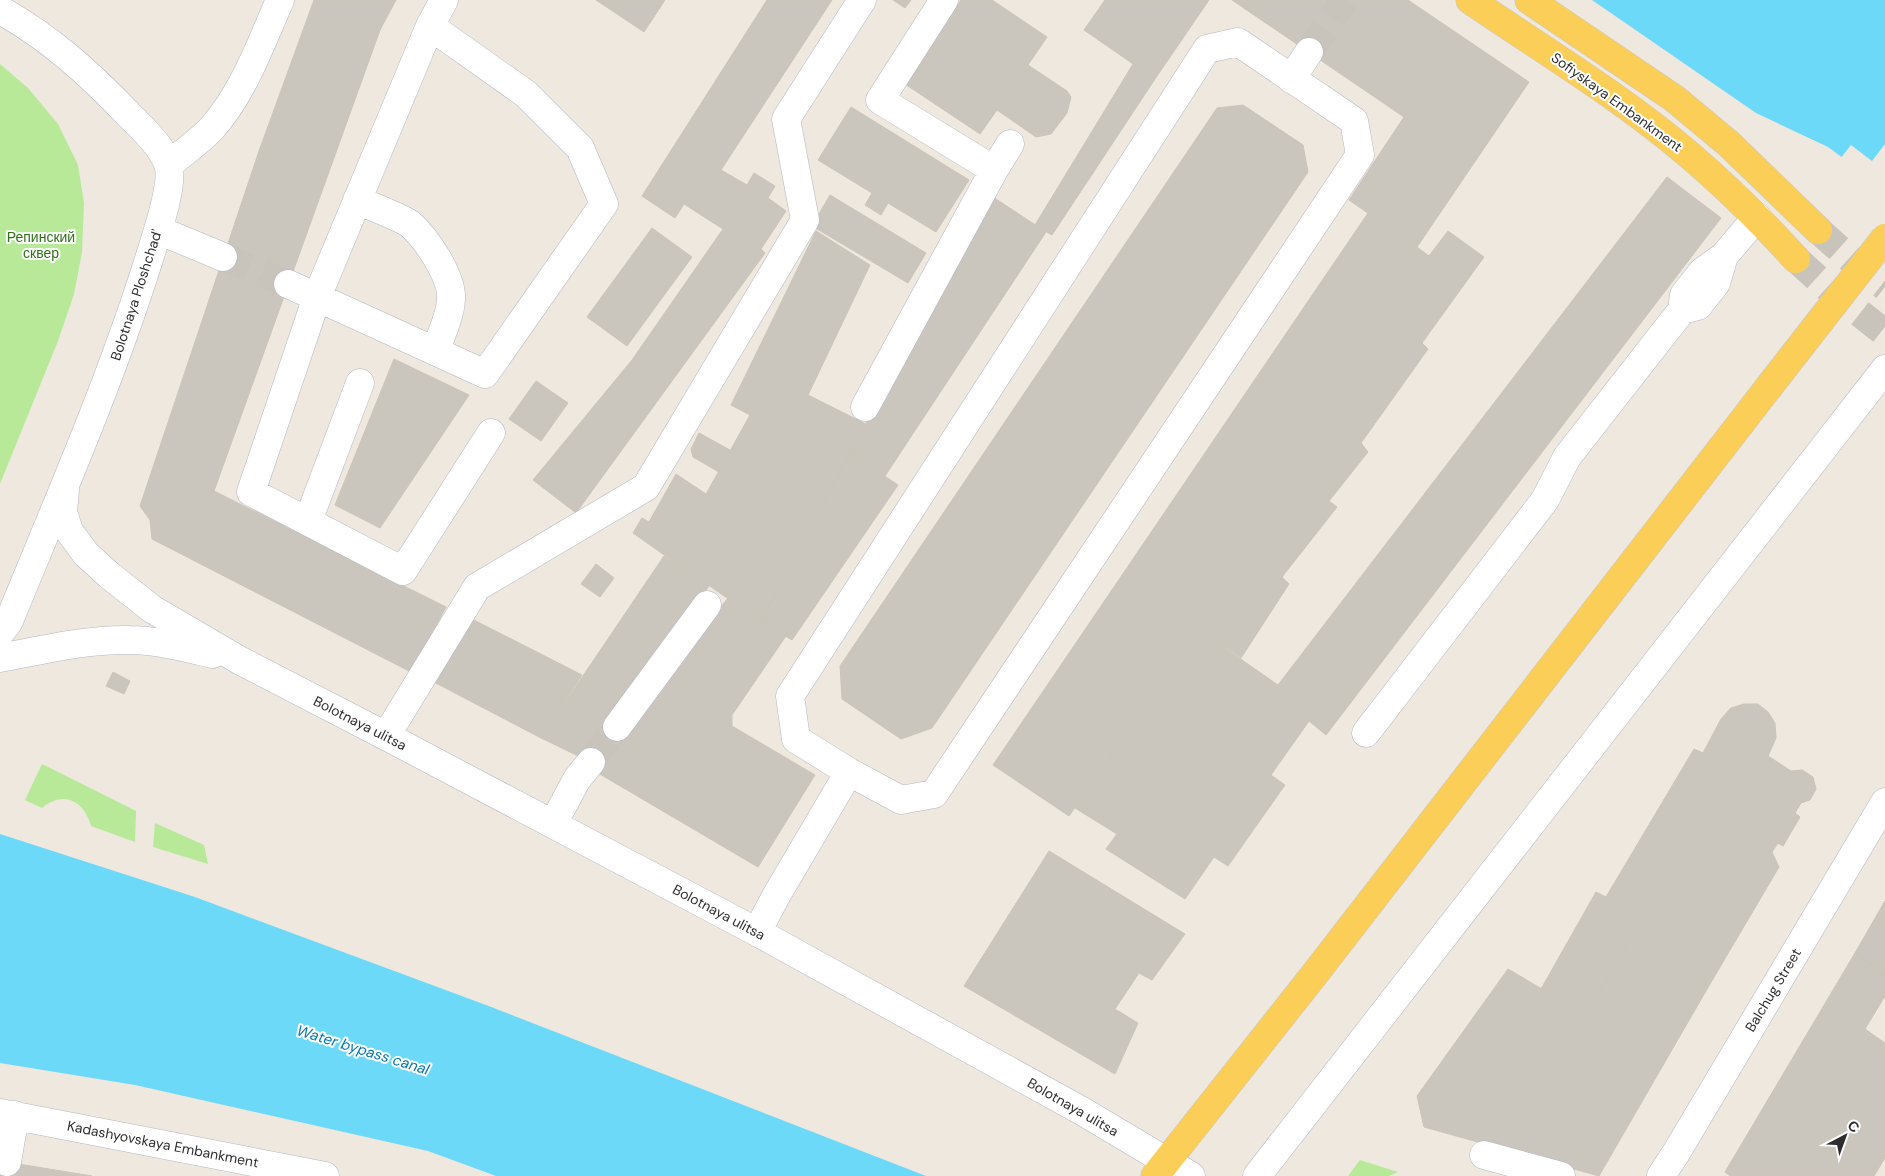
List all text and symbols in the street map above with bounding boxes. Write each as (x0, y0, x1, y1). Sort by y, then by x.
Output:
street label: Sofiyskaya Embankment (1548, 48, 1686, 156)
street label: Bolotnaya Ploshchad' (106, 227, 166, 363)
park label: Репинский сквер (7, 228, 75, 262)
street label: Bolotnaya ulitsa (310, 692, 410, 754)
street label: Bolotnaya ulitsa (670, 880, 768, 944)
street label: Balchug Street (1741, 945, 1805, 1035)
water label: Water bypass canal (294, 1020, 432, 1080)
street label: Bolotnaya ulitsa (1024, 1074, 1122, 1140)
north arrow (1820, 1111, 1870, 1161)
text: С (1844, 1116, 1863, 1136)
street label: Kadashyovskaya Embankment (66, 1117, 260, 1171)

